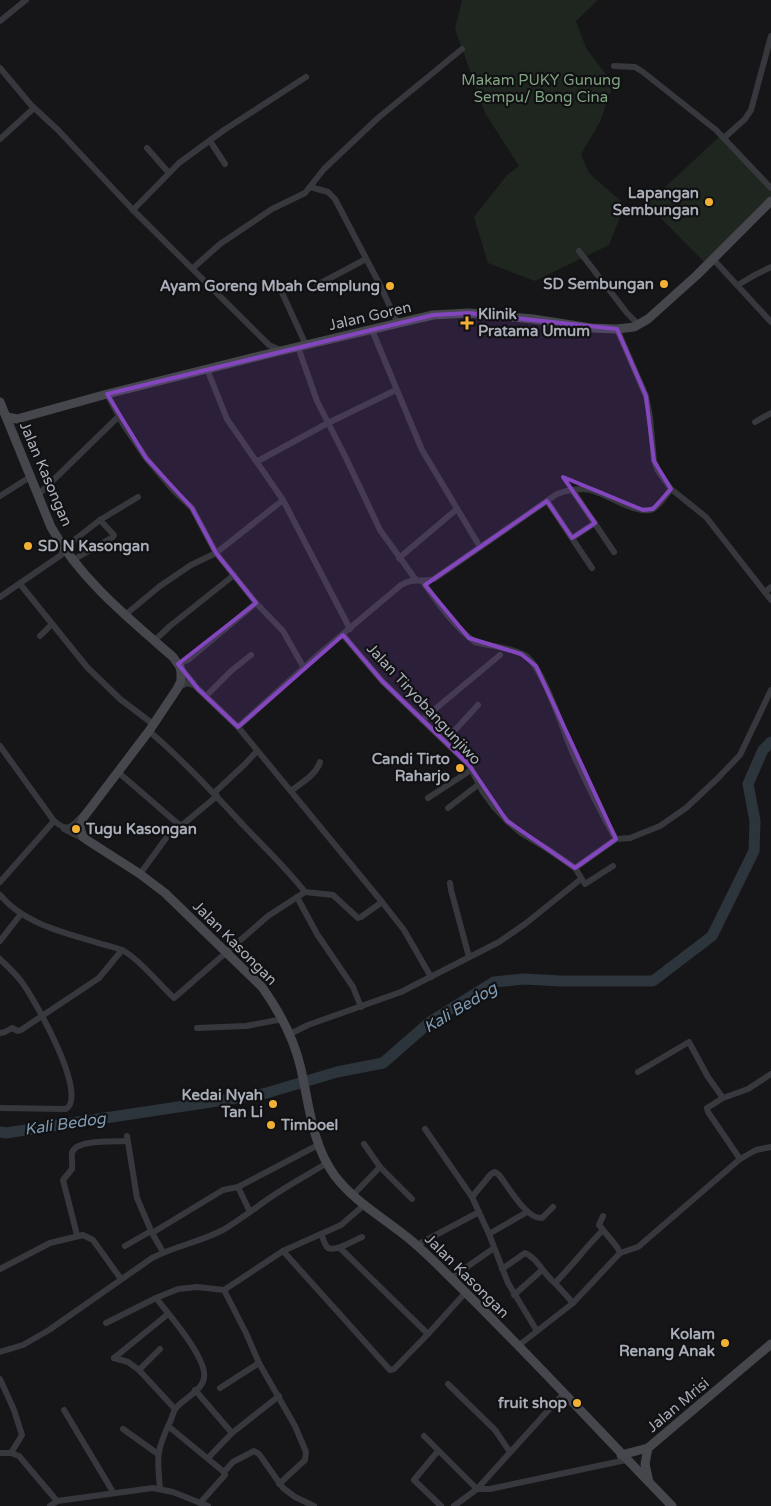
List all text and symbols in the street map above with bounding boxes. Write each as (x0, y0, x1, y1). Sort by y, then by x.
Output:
park label: Makam PUKY Gunung Sempu/ Bong Cina (461, 71, 621, 106)
place label: Lapangan Sembungan (613, 184, 699, 220)
marker: Lapangan Sembungan (703, 196, 715, 208)
place label: SD Sembungan (543, 275, 654, 294)
place label: Ayam Goreng Mbah Cemplung (160, 277, 380, 296)
marker: SD Sembungan (658, 278, 670, 290)
marker: Ayam Goreng Mbah Cemplung (384, 280, 396, 292)
street label: Jalan Goren (327, 298, 413, 334)
place label: Klinik Pratama Umum (478, 305, 590, 340)
marker: Klinik Pratama Umum (460, 316, 474, 330)
street label: Jalan Kasongan (16, 419, 76, 529)
place label: SD N Kasongan (38, 537, 149, 556)
marker: SD N Kasongan (22, 540, 34, 552)
street label: Jalan Tiryobangunjiwo (363, 640, 485, 768)
place label: Candi Tirto Raharjo (372, 750, 450, 786)
marker: Candi Tirto Raharjo (454, 762, 466, 774)
place label: Tugu Kasongan (85, 820, 197, 839)
marker: Tugu Kasongan (70, 823, 82, 835)
street label: Jalan Kasongan (189, 897, 281, 989)
water label: Kali Bedog (420, 978, 502, 1038)
place label: Kedai Nyah Tan Li (181, 1086, 263, 1121)
marker: Kedai Nyah Tan Li (267, 1098, 279, 1110)
water label: Kali Bedog (23, 1108, 108, 1140)
place label: Timboel (280, 1116, 338, 1134)
marker: Timboel (265, 1119, 277, 1131)
street label: Jalan Kasongan (421, 1230, 513, 1322)
place label: Kolam Renang Anak (619, 1325, 715, 1361)
marker: Kolam Renang Anak (719, 1337, 731, 1349)
street label: Jalan Mrisi (643, 1374, 713, 1436)
place label: fruit shop (497, 1394, 568, 1413)
marker: fruit shop (571, 1397, 583, 1409)

